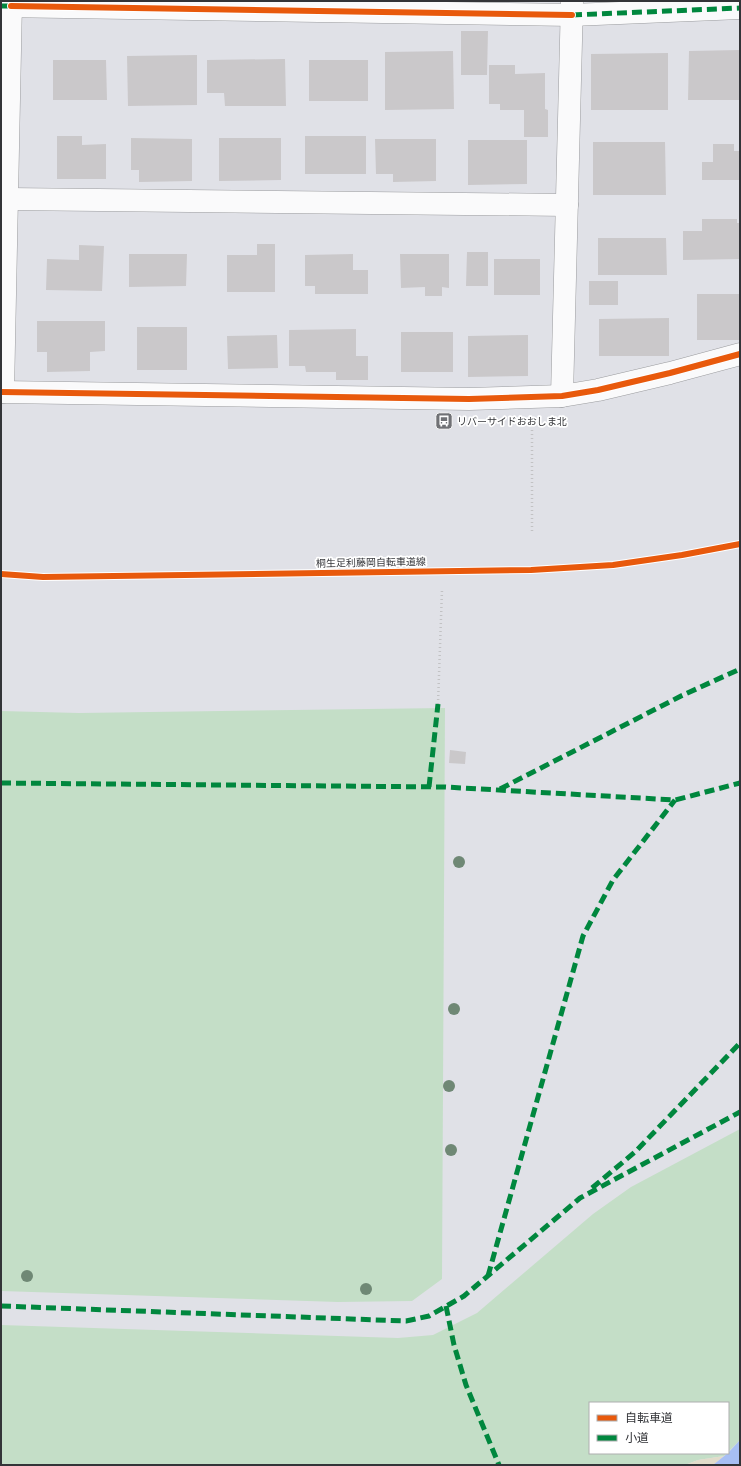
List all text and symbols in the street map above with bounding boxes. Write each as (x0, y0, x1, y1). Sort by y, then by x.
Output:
bus stop icon: リバーサイドおおしま北 (434, 411, 454, 431)
place label: リバーサイドおおしま北 (457, 415, 567, 428)
street label: 桐生足利藤岡自転車道線 (316, 555, 426, 570)
legend (589, 1402, 729, 1454)
text: 自転車道 (625, 1410, 673, 1425)
text: 小道 (625, 1430, 649, 1445)

